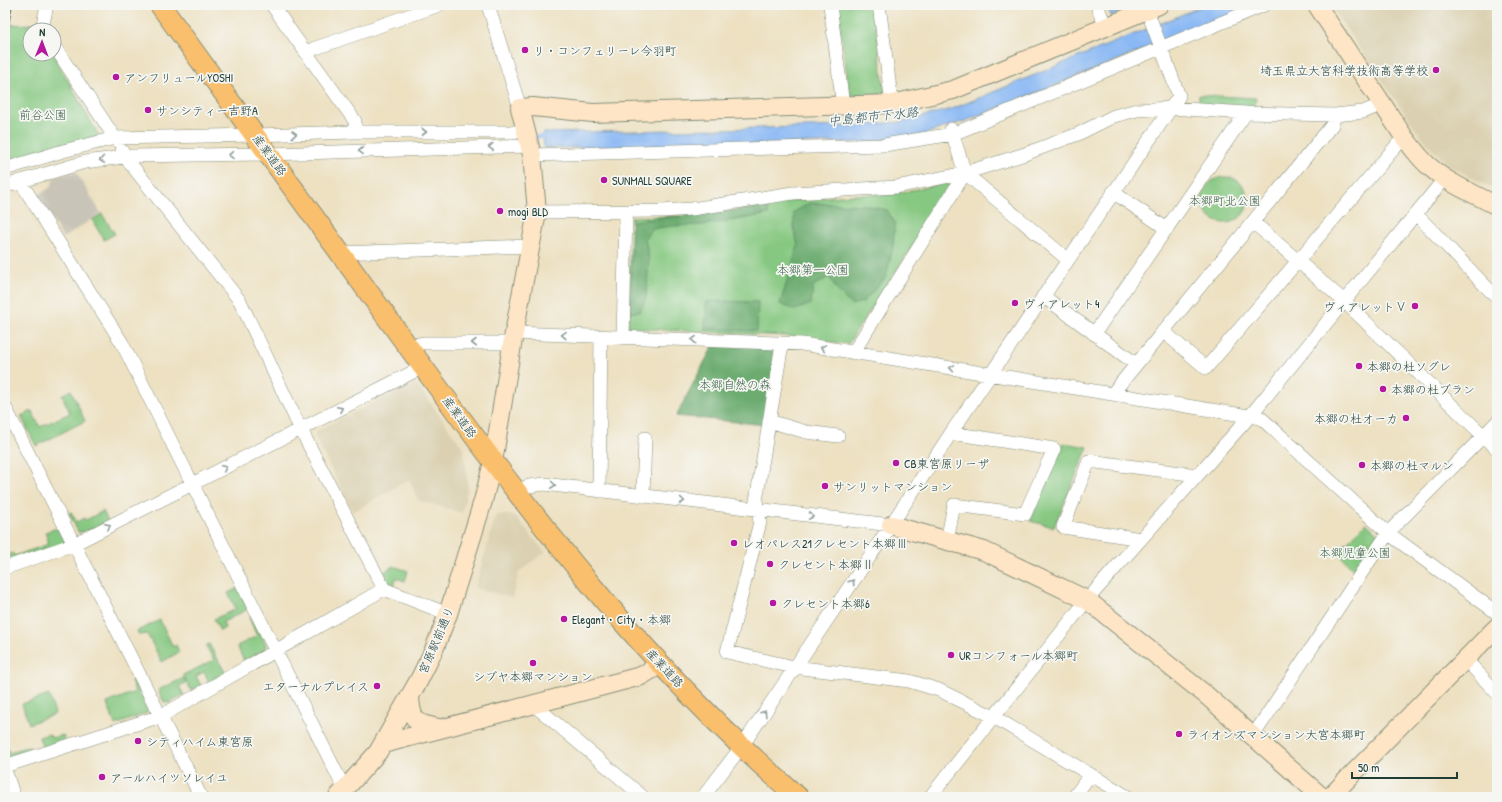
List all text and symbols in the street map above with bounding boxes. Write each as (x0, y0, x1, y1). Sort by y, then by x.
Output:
north arrow (22, 22, 62, 62)
text: N (39, 25, 45, 39)
place label: リ・コンフェリーレ今羽町 (533, 42, 677, 59)
marker: リ・コンフェリーレ今羽町 (520, 45, 530, 55)
place label: 埼玉県立大宮科学技術高等学校 (1260, 62, 1428, 79)
marker: 埼玉県立大宮科学技術高等学校 (1431, 65, 1441, 75)
place label: アンフリュールYOSHI (124, 69, 233, 86)
marker: アンフリュールYOSHI (111, 72, 121, 82)
place label: サンシティー吉野A (156, 102, 258, 119)
water label: 中島都市下水路 (827, 102, 920, 130)
marker: サンシティー吉野A (143, 105, 153, 115)
park label: 前谷公園 (19, 106, 67, 123)
one-way arrow (421, 128, 427, 136)
one-way arrow (291, 130, 297, 138)
street label: 産業道路 (249, 131, 291, 179)
one-way arrow (488, 143, 494, 152)
one-way arrow (358, 147, 364, 155)
one-way arrow (228, 150, 234, 159)
one-way arrow (99, 155, 105, 164)
place label: SUNMALL SQUARE (612, 172, 692, 189)
marker: SUNMALL SQUARE (599, 175, 609, 185)
park label: 本郷町北公園 (1189, 192, 1261, 209)
place label: mogi BLD (508, 203, 548, 220)
marker: mogi BLD (495, 206, 505, 216)
park label: 本郷第一公園 (777, 261, 849, 278)
place label: ヴィアレット4 (1023, 295, 1100, 312)
marker: ヴィアレット4 (1010, 298, 1020, 308)
place label: ヴィアレットⅤ (1323, 298, 1407, 315)
marker: ヴィアレットⅤ (1410, 301, 1420, 311)
one-way arrow (561, 331, 567, 339)
one-way arrow (691, 336, 697, 345)
one-way arrow (471, 339, 477, 347)
one-way arrow (820, 344, 827, 353)
place label: 本郷の杜ソグレ (1367, 358, 1451, 375)
marker: 本郷の杜ソグレ (1354, 361, 1364, 371)
one-way arrow (949, 365, 955, 373)
park label: 本郷自然の森 (699, 376, 771, 393)
place label: 本郷の杜ブラン (1391, 381, 1475, 398)
marker: 本郷の杜ブラン (1378, 384, 1388, 394)
street label: 産業道路 (439, 393, 481, 441)
one-way arrow (336, 406, 344, 414)
place label: 本郷の杜オーカ (1314, 410, 1398, 427)
marker: 本郷の杜オーカ (1401, 413, 1411, 423)
place label: CB東宮原リーザ (904, 455, 989, 472)
place label: 本郷の杜マルン (1370, 457, 1454, 474)
marker: CB東宮原リーザ (891, 458, 901, 468)
marker: 本郷の杜マルン (1357, 460, 1367, 470)
one-way arrow (220, 465, 228, 473)
place label: サンリットマンション (833, 478, 953, 495)
one-way arrow (550, 481, 556, 490)
marker: サンリットマンション (820, 481, 830, 491)
one-way arrow (679, 496, 685, 505)
one-way arrow (808, 512, 814, 521)
one-way arrow (104, 524, 112, 531)
place label: レオパレス21クレセント本郷Ⅲ (742, 535, 908, 552)
marker: レオパレス21クレセント本郷Ⅲ (729, 538, 739, 548)
park label: 本郷児童公園 (1319, 544, 1391, 561)
place label: クレセント本郷Ⅱ (778, 556, 874, 573)
marker: クレセント本郷Ⅱ (765, 559, 775, 569)
one-way arrow (847, 580, 854, 587)
place label: クレセント本郷6 (781, 595, 870, 612)
marker: クレセント本郷6 (768, 598, 778, 608)
street label: 宮原駅前通り (414, 604, 458, 676)
place label: Elegant・City・本郷 (572, 611, 671, 628)
marker: Elegant・City・本郷 (559, 614, 569, 624)
street label: 産業道路 (642, 645, 688, 691)
place label: URコンフォール本郷町 (959, 647, 1078, 664)
marker: URコンフォール本郷町 (946, 650, 956, 660)
marker: シブヤ本郷マンション (528, 658, 538, 668)
place label: シブヤ本郷マンション (473, 668, 593, 685)
place label: エターナルプレイス (263, 678, 369, 695)
marker: エターナルプレイス (372, 681, 382, 691)
one-way arrow (759, 711, 766, 718)
place label: ライオンズマンション大宮本郷町 (1187, 726, 1366, 743)
marker: ライオンズマンション大宮本郷町 (1174, 729, 1184, 739)
place label: シティハイム東宮原 (146, 733, 254, 750)
marker: シティハイム東宮原 (133, 736, 143, 746)
scale bar (1352, 754, 1457, 780)
text: 50 m (1358, 759, 1379, 776)
place label: アールハイツソレイユ (110, 769, 228, 786)
marker: アールハイツソレイユ (97, 772, 107, 782)

